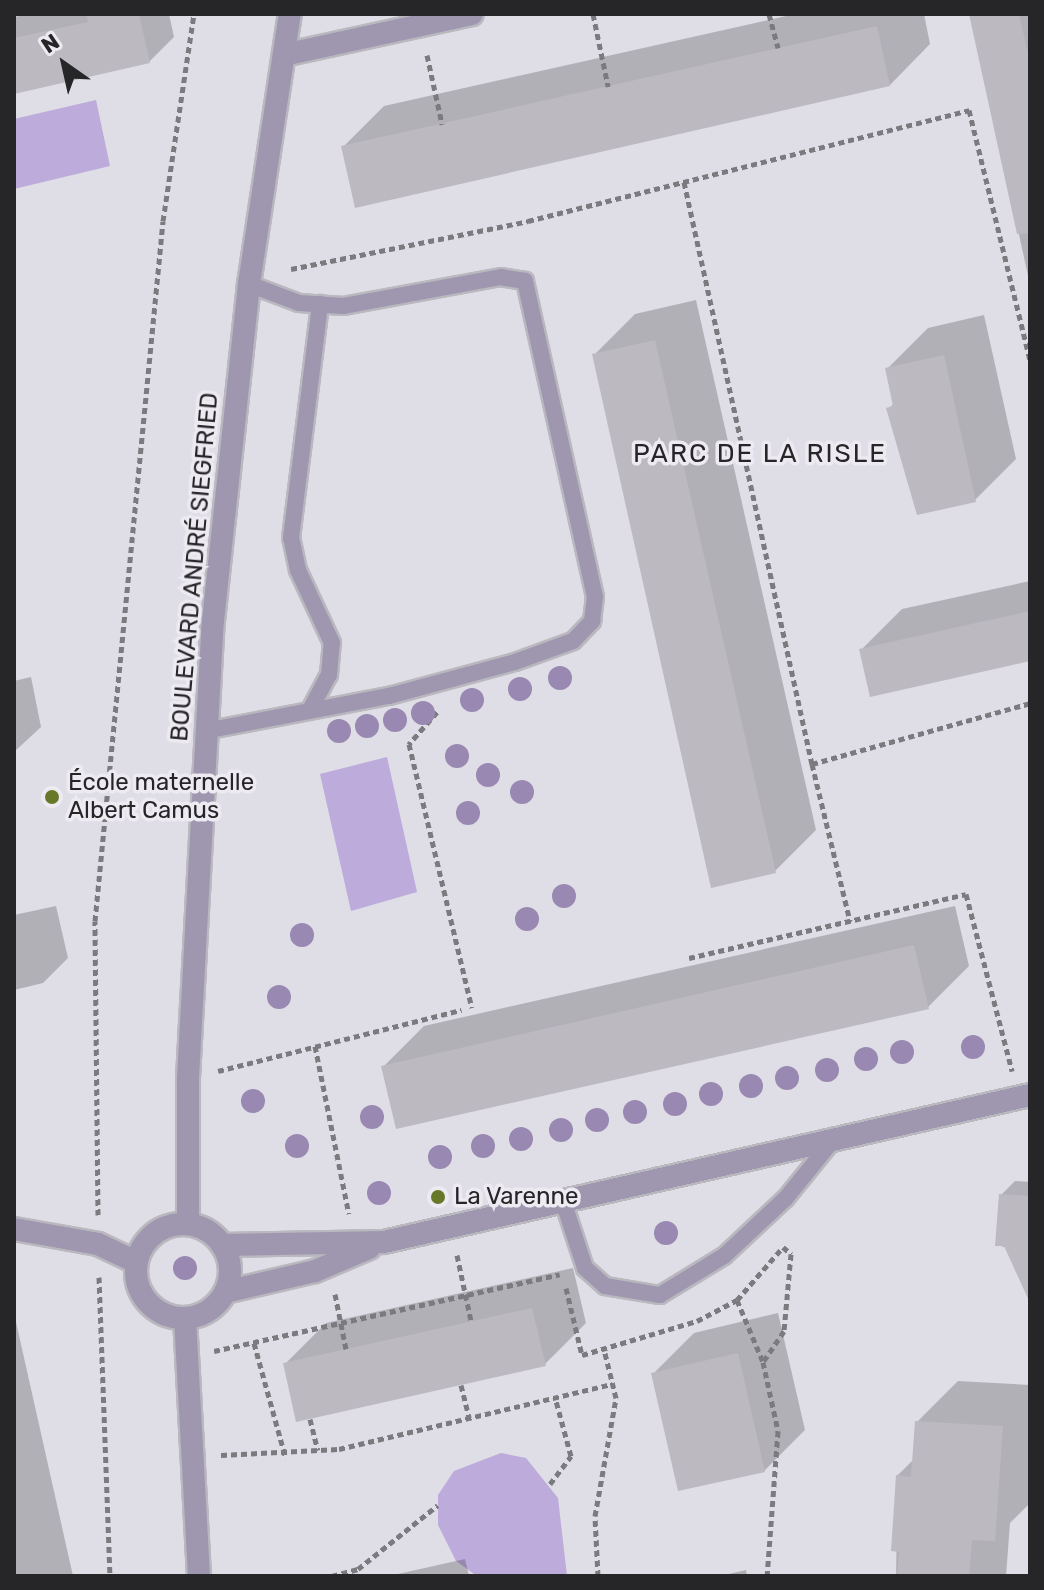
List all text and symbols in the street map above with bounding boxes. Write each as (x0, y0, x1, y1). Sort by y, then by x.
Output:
north arrow (24, 24, 104, 104)
text: N (36, 28, 64, 59)
street label: BOULEVARD ANDRÉ SIEGFRIED (165, 391, 225, 743)
district label: PARC DE LA RISLE (633, 438, 887, 470)
place label: École maternelle Albert Camus (68, 769, 254, 825)
marker: École maternelle Albert Camus (43, 788, 61, 806)
place label: La Varenne (454, 1183, 579, 1211)
marker: La Varenne (429, 1188, 447, 1206)

